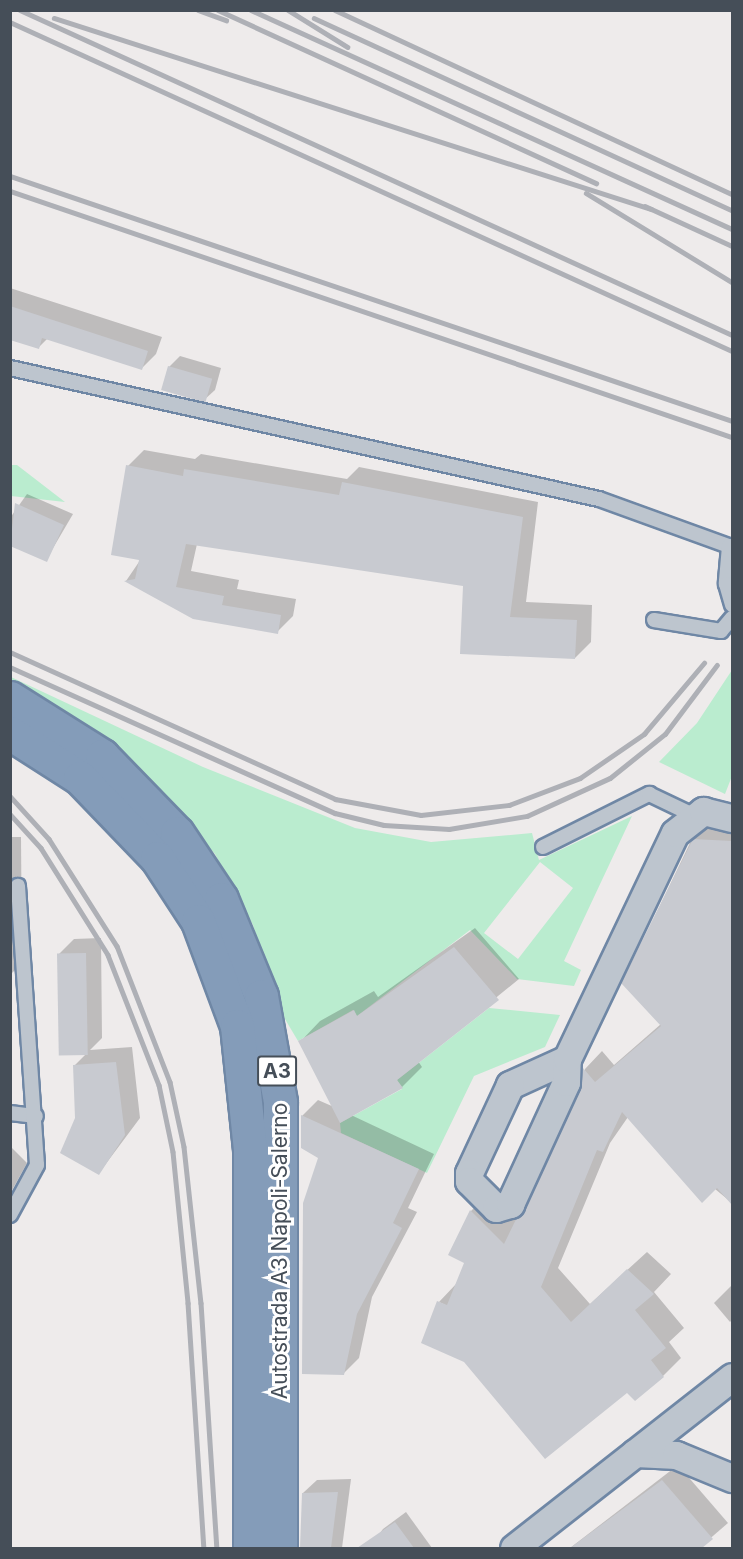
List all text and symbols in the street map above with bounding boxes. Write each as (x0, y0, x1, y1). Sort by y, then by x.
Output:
road number: A3 (256, 1054, 298, 1088)
street label: Autostrada A3 Napoli-Salerno (267, 1103, 293, 1399)

